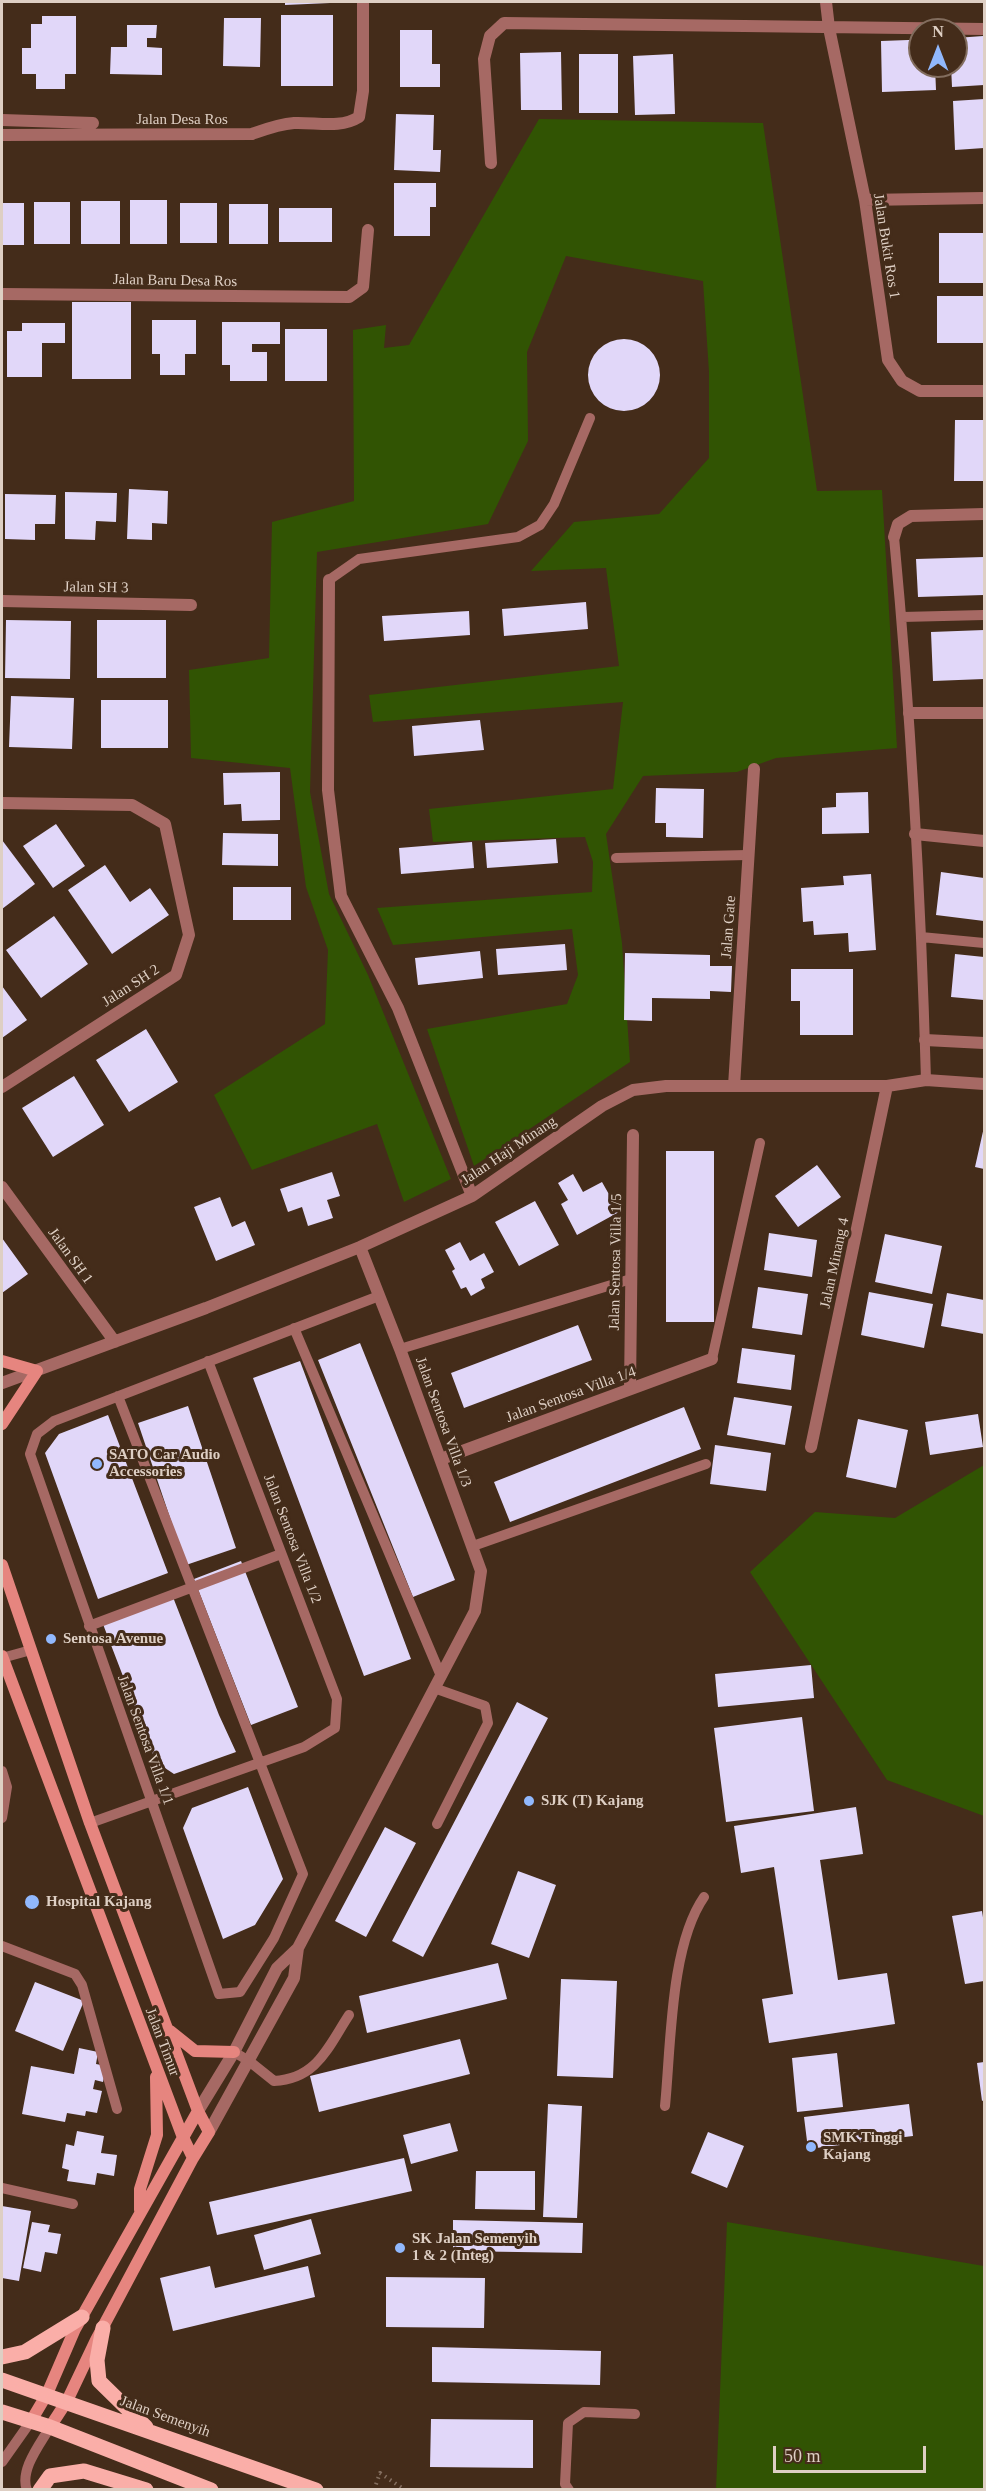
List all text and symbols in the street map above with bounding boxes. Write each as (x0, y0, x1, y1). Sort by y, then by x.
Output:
north arrow (908, 18, 968, 78)
text: N (932, 23, 944, 40)
street label: Jalan Desa Ros (130, 111, 234, 129)
street label: Jalan Bukit Ros 1 (868, 186, 904, 306)
street label: Jalan Baru Desa Ros (104, 271, 246, 291)
street label: Jalan SH 3 (59, 578, 133, 598)
street label: Jalan Gate (717, 890, 741, 964)
street label: Jalan SH 2 (95, 959, 167, 1013)
street label: Jalan Haji Minang (452, 1109, 566, 1193)
street label: Jalan Sentosa Villa 1/5 (606, 1183, 626, 1341)
street label: Jalan Minang 4 (815, 1210, 855, 1316)
street label: Jalan SH 1 (41, 1221, 99, 1291)
street label: Jalan Sentosa Villa 1/3 (408, 1345, 478, 1499)
street label: Jalan Sentosa Villa 1/4 (494, 1360, 648, 1430)
place label: SATO Car Audio Accessories (109, 1446, 222, 1481)
marker: SATO Car Audio Accessories (90, 1457, 104, 1471)
street label: Jalan Sentosa Villa 1/2 (255, 1463, 329, 1615)
place label: Sentosa Avenue (63, 1630, 180, 1648)
marker: Sentosa Avenue (44, 1632, 58, 1646)
street label: Jalan Sentosa Villa 1/1 (110, 1663, 180, 1817)
place label: SJK (T) Kajang (541, 1792, 647, 1810)
marker: SJK (T) Kajang (522, 1794, 536, 1808)
marker: Hospital Kajang (23, 1893, 41, 1911)
place label: Hospital Kajang (46, 1893, 162, 1911)
street label: Jalan Timur (139, 2000, 185, 2084)
place label: SMK Tinggi Kajang (823, 2129, 905, 2164)
marker: SMK Tinggi Kajang (804, 2140, 818, 2154)
place label: SK Jalan Semenyih 1 & 2 (Integ) (412, 2230, 553, 2265)
marker: SK Jalan Semenyih 1 & 2 (Integ) (393, 2241, 407, 2255)
street label: Jalan Semenyih (110, 2390, 220, 2444)
scale bar (776, 2434, 929, 2472)
text: 50 m (784, 2446, 821, 2466)

